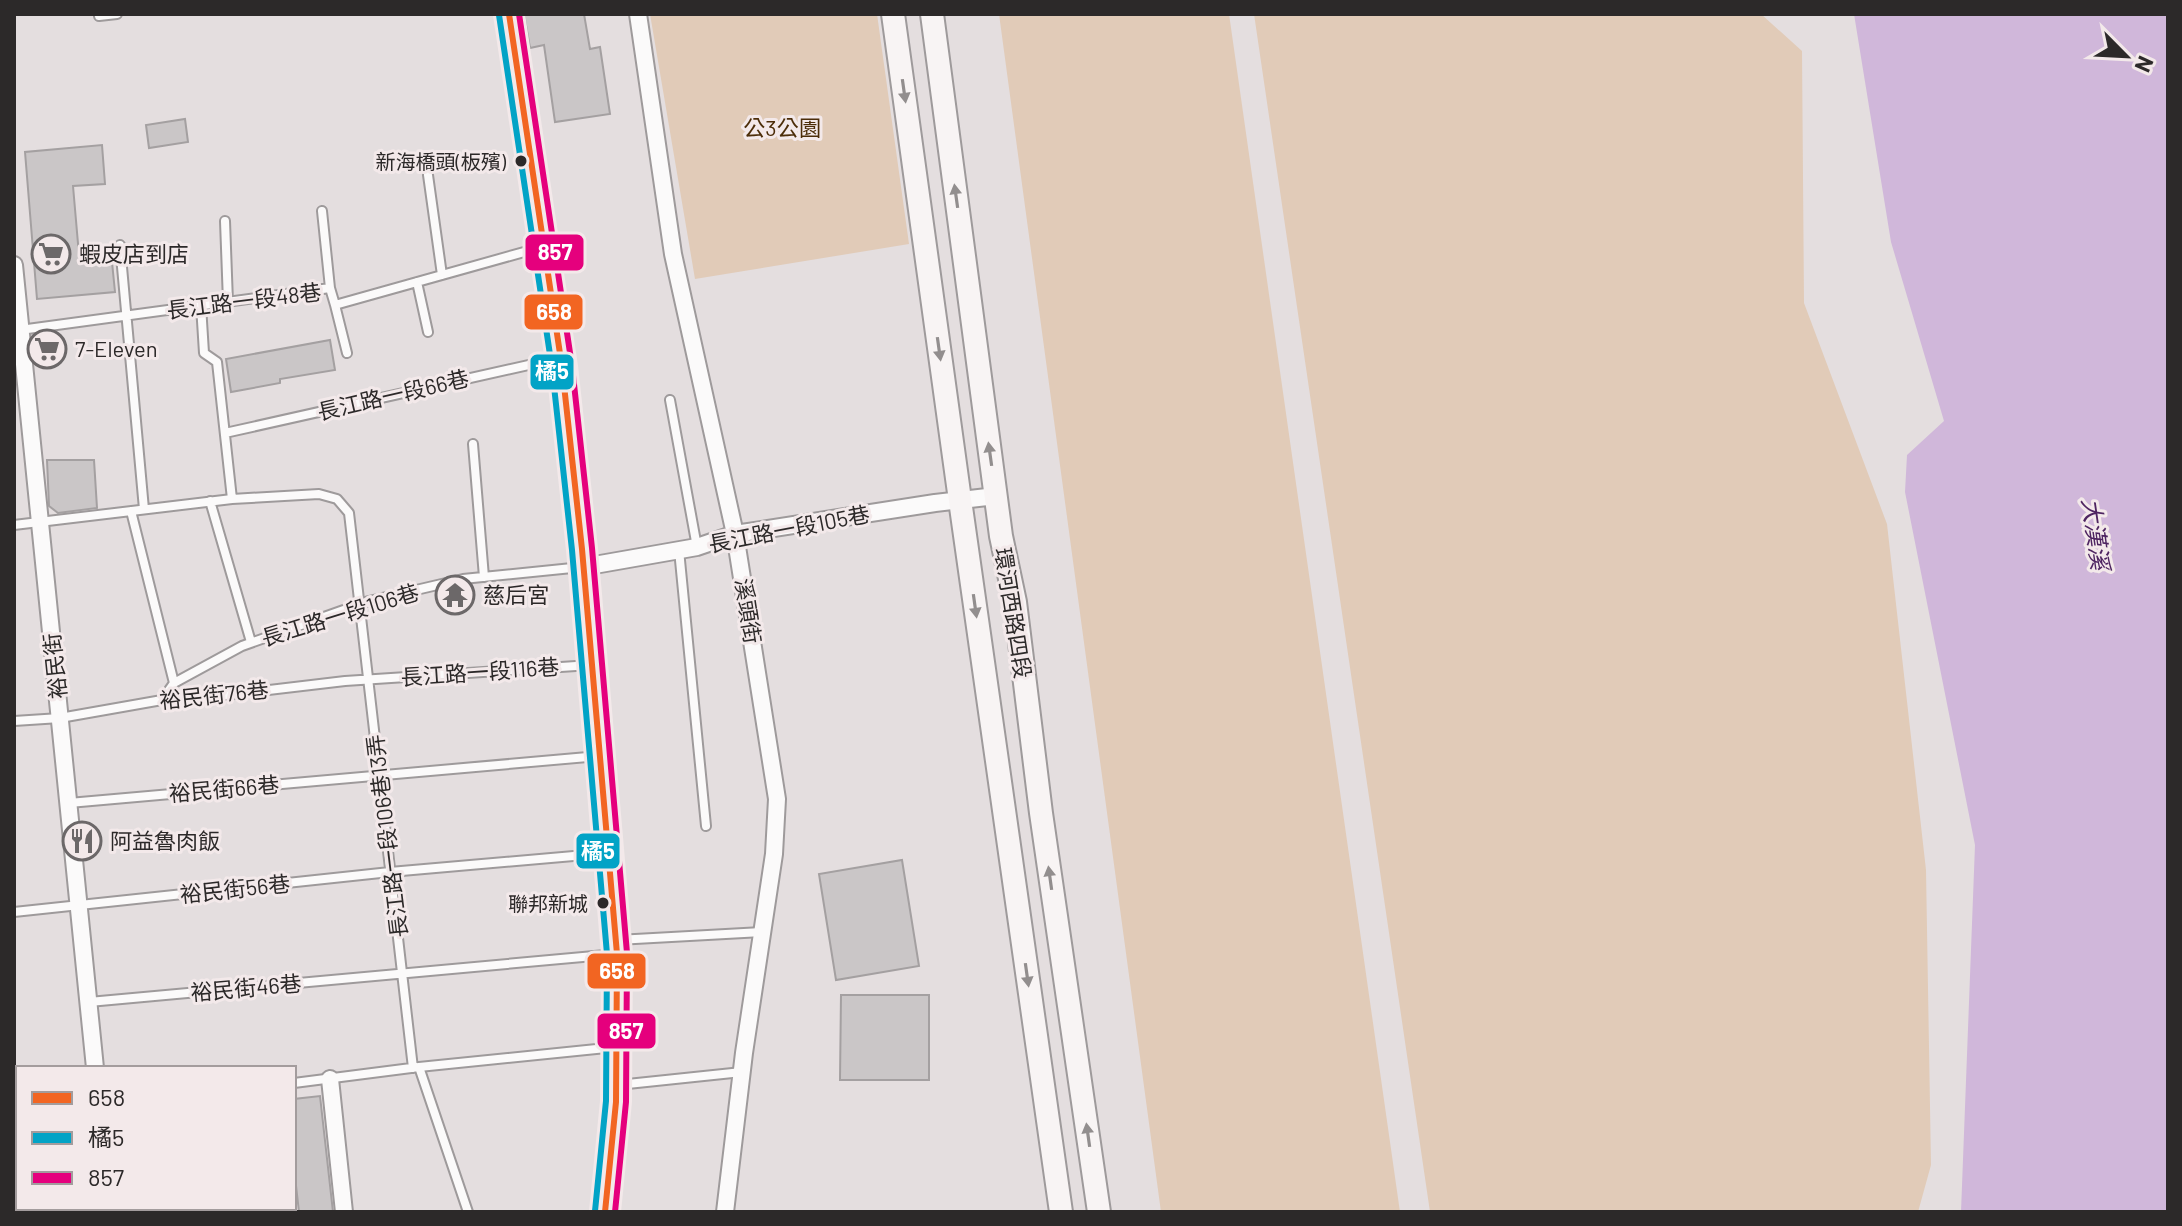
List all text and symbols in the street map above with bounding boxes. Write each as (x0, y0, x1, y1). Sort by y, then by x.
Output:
north arrow (2086, 16, 2166, 96)
text: N (2130, 53, 2160, 77)
one-way arrow (898, 79, 911, 104)
park label: 公3公園 (743, 114, 821, 140)
place label: 新海橋頭(板殯) (376, 149, 507, 173)
marker: 新海橋頭(板殯) (513, 153, 529, 169)
one-way arrow (949, 183, 962, 208)
supermarket icon: 蝦皮店到店 (30, 233, 72, 275)
line badge: 857 (524, 233, 585, 272)
text: 857 (538, 238, 572, 264)
place label: 蝦皮店到店 (79, 240, 189, 266)
street label: 長江路一段48巷 (165, 278, 323, 322)
line badge: 658 (523, 293, 584, 331)
text: 658 (536, 298, 572, 324)
supermarket icon: 7-Eleven (26, 328, 68, 370)
place label: 7-Eleven (75, 335, 158, 361)
one-way arrow (933, 337, 946, 362)
line badge: 橘5 (529, 353, 575, 391)
text: 橘5 (535, 357, 569, 383)
street label: 長江路一段66巷 (314, 364, 471, 424)
one-way arrow (983, 441, 996, 466)
water label: 大漢溪 (2077, 496, 2116, 574)
street label: 長江路一段105巷 (706, 500, 872, 556)
street label: 環河西路四段 (991, 546, 1037, 680)
temple icon: 慈后宮 (434, 574, 476, 616)
street label: 溪頭街 (731, 576, 767, 645)
street label: 長江路一段106巷 (258, 578, 422, 650)
place label: 慈后宮 (483, 581, 549, 607)
one-way arrow (969, 594, 982, 619)
street label: 裕民街 (38, 632, 70, 700)
street label: 長江路一段116巷 (400, 652, 560, 690)
street label: 裕民街76巷 (158, 675, 270, 713)
street label: 長江路一段106巷13弄 (361, 733, 411, 939)
street label: 裕民街66巷 (168, 770, 280, 806)
restaurant icon: 阿益魯肉飯 (61, 820, 103, 862)
place label: 阿益魯肉飯 (110, 827, 220, 853)
line badge: 橘5 (575, 832, 621, 870)
text: 橘5 (581, 837, 615, 863)
one-way arrow (1043, 865, 1056, 890)
street label: 裕民街56巷 (179, 869, 291, 907)
place label: 聯邦新城 (508, 891, 588, 915)
marker: 聯邦新城 (595, 895, 611, 911)
line badge: 658 (586, 952, 647, 990)
text: 658 (599, 957, 635, 983)
one-way arrow (1021, 963, 1034, 988)
street label: 裕民街46巷 (189, 969, 303, 1005)
line badge: 857 (596, 1012, 657, 1050)
text: 857 (609, 1017, 643, 1043)
legend (16, 1066, 296, 1210)
text: 658 (88, 1082, 125, 1111)
text: 橘5 (88, 1122, 124, 1151)
one-way arrow (1081, 1122, 1094, 1147)
text: 857 (88, 1162, 124, 1191)

